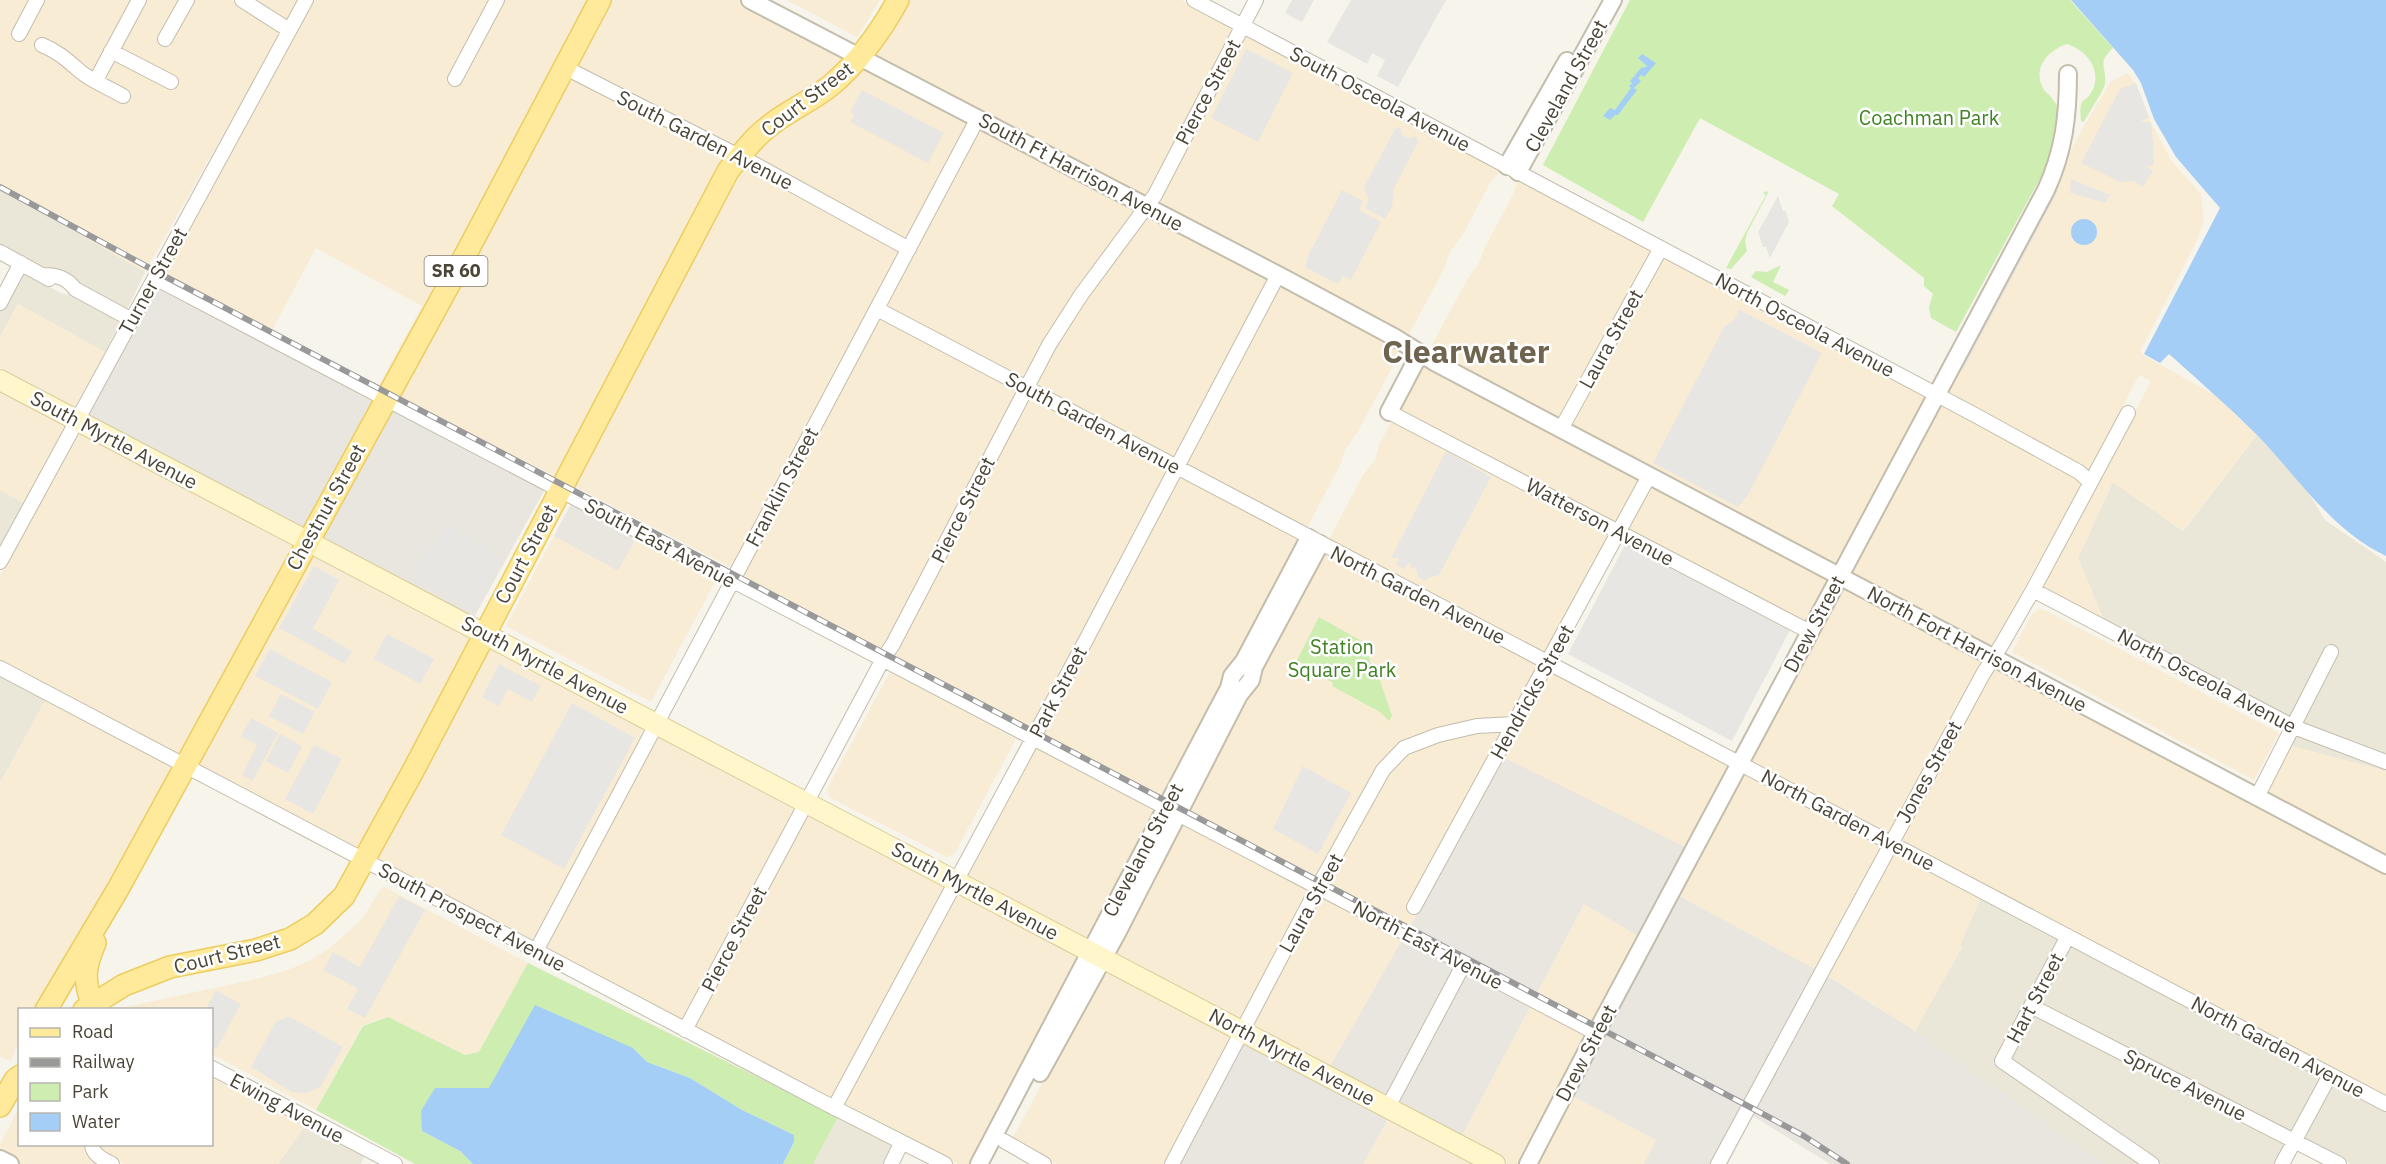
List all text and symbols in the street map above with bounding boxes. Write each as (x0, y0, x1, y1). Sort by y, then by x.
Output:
street label: Cleveland Street (1518, 14, 1613, 157)
street label: Pierce Street (1168, 34, 1247, 149)
street label: South Osceola Avenue (1285, 39, 1475, 158)
street label: Court Street (755, 55, 858, 142)
street label: South Garden Avenue (612, 83, 798, 196)
park label: Coachman Park (1859, 104, 2000, 131)
street label: South Ft Harrison Avenue (974, 106, 1188, 237)
street label: Turner Street (112, 222, 193, 339)
road number: SR 60 (424, 256, 488, 286)
street label: North Osceola Avenue (1711, 266, 1900, 383)
street label: Laura Street (1572, 284, 1649, 393)
district label: Clearwater (1382, 330, 1550, 372)
street label: South Garden Avenue (1001, 365, 1185, 480)
street label: South Myrtle Avenue (26, 384, 203, 495)
street label: Franklin Street (739, 422, 824, 551)
street label: Chestnut Street (280, 439, 371, 575)
street label: Pierce Street (924, 452, 1001, 568)
street label: Watterson Avenue (1521, 471, 1679, 572)
street label: South East Avenue (580, 491, 741, 594)
street label: Court Street (488, 499, 563, 608)
street label: North Garden Avenue (1326, 539, 1510, 650)
street label: Drew Street (1777, 570, 1850, 677)
street label: North Fort Harrison Avenue (1863, 579, 2092, 718)
street label: South Myrtle Avenue (457, 609, 634, 720)
street label: Hendricks Street (1483, 620, 1580, 764)
street label: North Osceola Avenue (2113, 622, 2302, 739)
park label: Station Square Park (1288, 633, 1397, 683)
street label: Park Street (1022, 641, 1093, 742)
street label: Jones Street (1889, 716, 1968, 828)
street label: North Garden Avenue (1757, 762, 1940, 877)
street label: Cleveland Street (1096, 778, 1189, 921)
street label: South Myrtle Avenue (887, 835, 1064, 946)
street label: Laura Street (1272, 848, 1349, 957)
street label: South Prospect Avenue (374, 856, 571, 977)
street label: Pierce Street (694, 881, 773, 996)
street label: North East Avenue (1348, 894, 1508, 996)
street label: Court Street (171, 927, 283, 980)
street label: Hart Street (1999, 948, 2070, 1048)
street label: North Garden Avenue (2187, 989, 2370, 1104)
street label: Drew Street (1549, 999, 1622, 1106)
street label: North Myrtle Avenue (1204, 1001, 1380, 1112)
legend (18, 1008, 213, 1146)
text: Road (72, 1020, 113, 1043)
street label: Spruce Avenue (2119, 1042, 2251, 1127)
text: Railway (72, 1050, 134, 1073)
street label: Ewing Avenue (226, 1066, 349, 1149)
text: Park (72, 1080, 109, 1103)
text: Water (72, 1110, 121, 1133)

